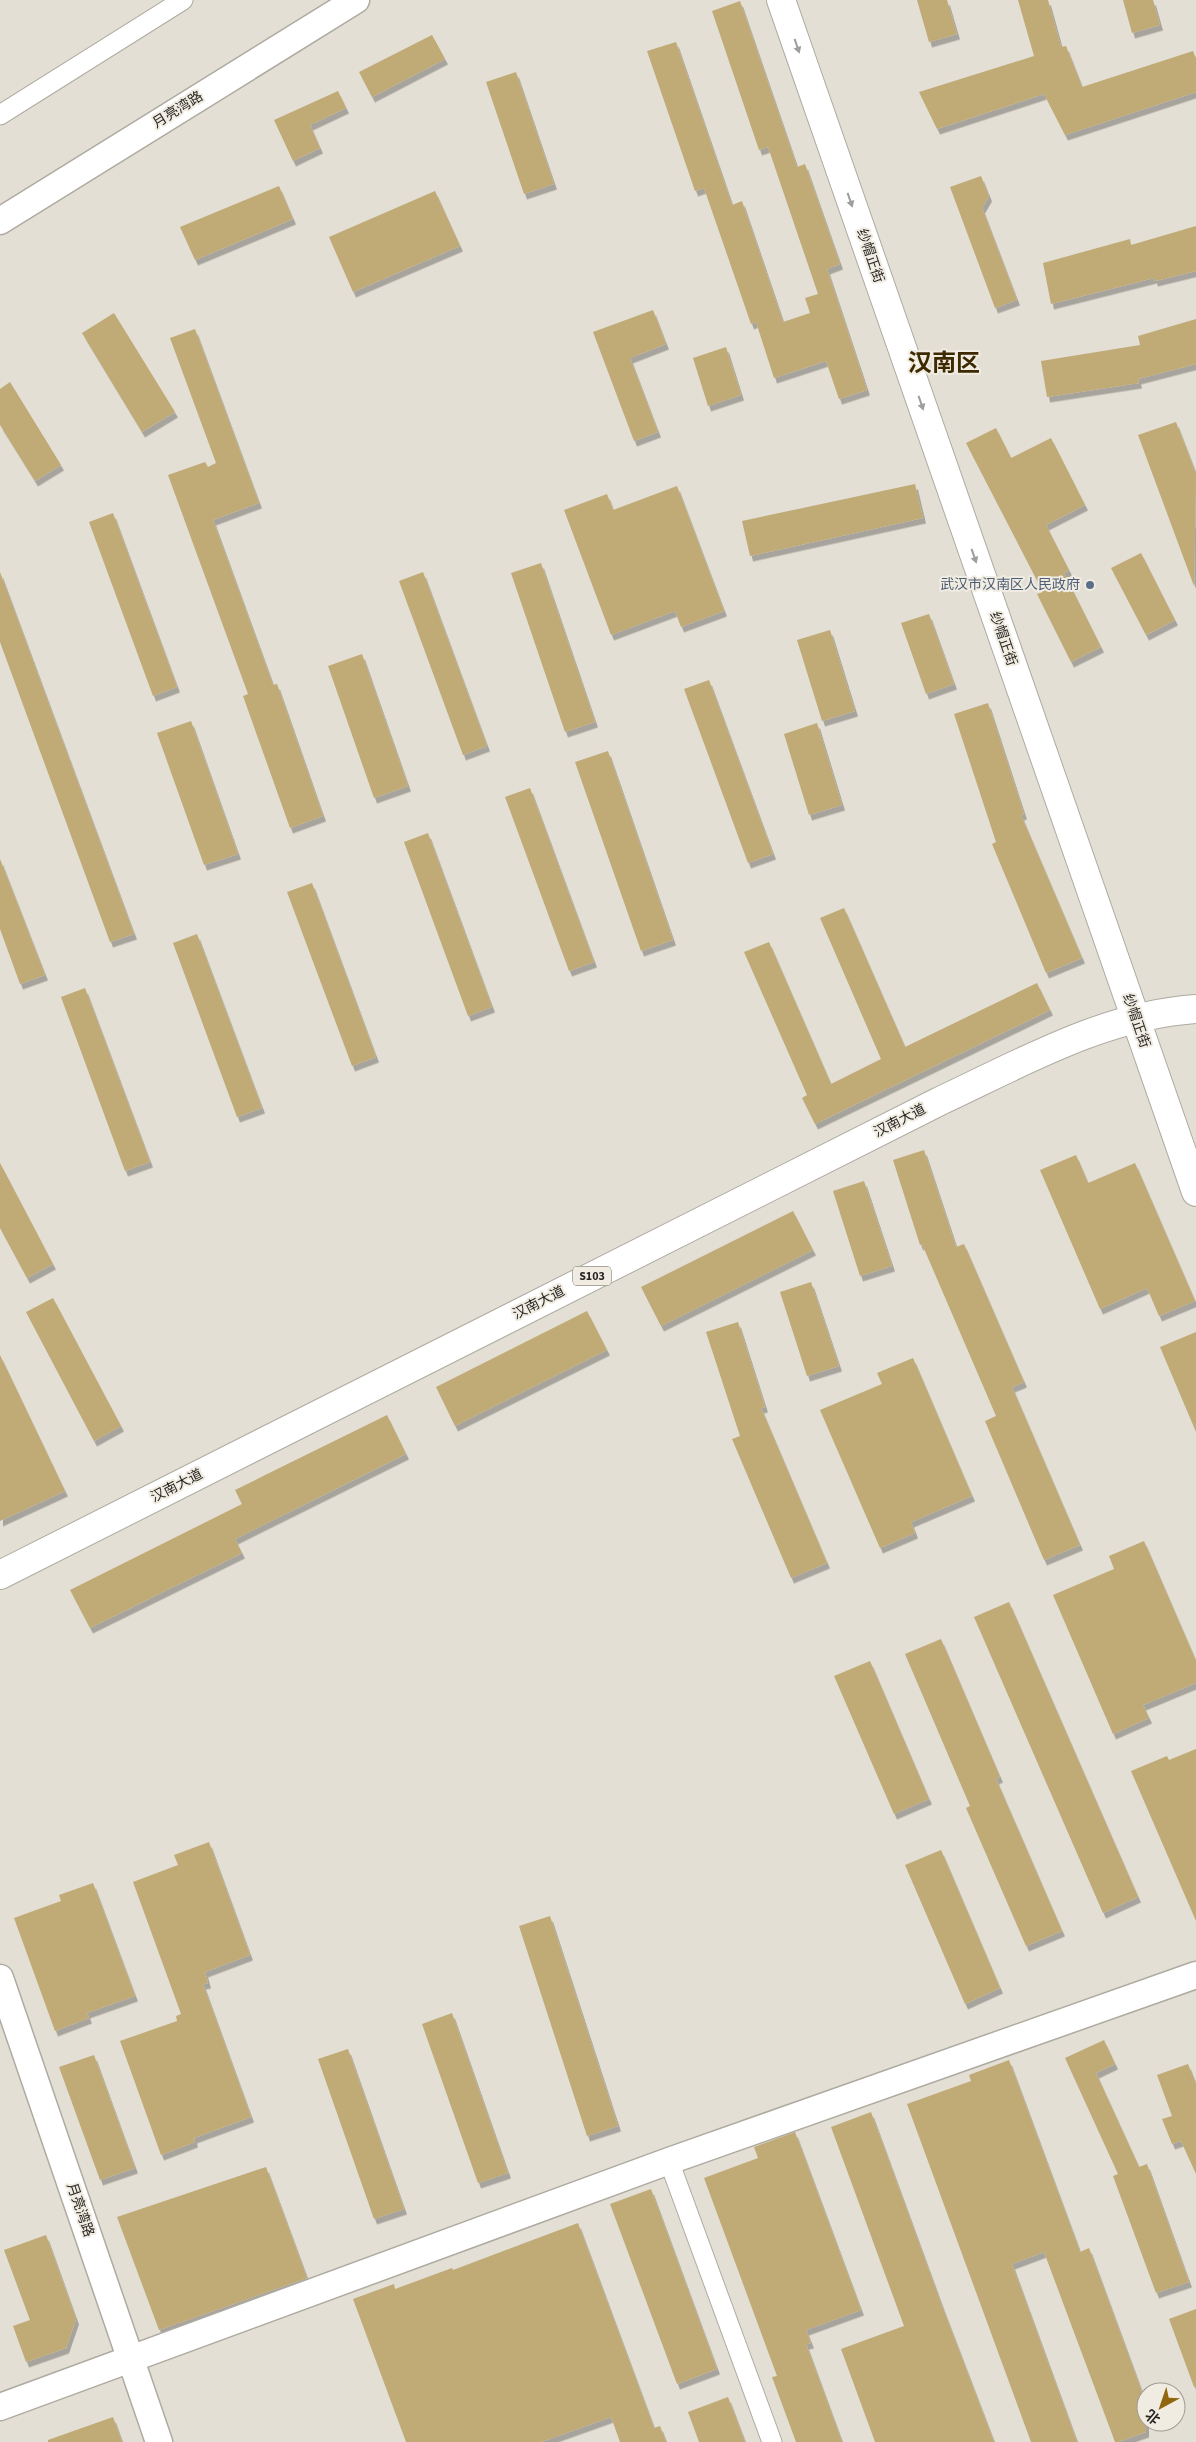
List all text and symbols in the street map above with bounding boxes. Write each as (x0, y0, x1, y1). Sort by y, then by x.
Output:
one-way arrow (793, 39, 801, 54)
street label: 月亮湾路 (149, 87, 207, 133)
one-way arrow (847, 192, 854, 207)
street label: 纱帽正街 (851, 226, 889, 286)
district label: 汉南区 (908, 346, 980, 381)
one-way arrow (918, 395, 925, 410)
one-way arrow (970, 549, 978, 564)
place label: 武汉市汉南区人民政府 (940, 575, 1080, 595)
marker: 武汉市汉南区人民政府 (1084, 579, 1096, 591)
street label: 纱帽正街 (984, 609, 1022, 669)
street label: 纱帽正街 (1117, 991, 1155, 1051)
street label: 汉南大道 (871, 1099, 929, 1143)
road number: S103 (573, 1266, 611, 1285)
street label: 汉南大道 (510, 1281, 568, 1325)
street label: 汉南大道 (148, 1464, 206, 1508)
street label: 月亮湾路 (61, 2180, 99, 2240)
north arrow (1136, 2382, 1186, 2432)
text: 北 (1141, 2404, 1165, 2428)

